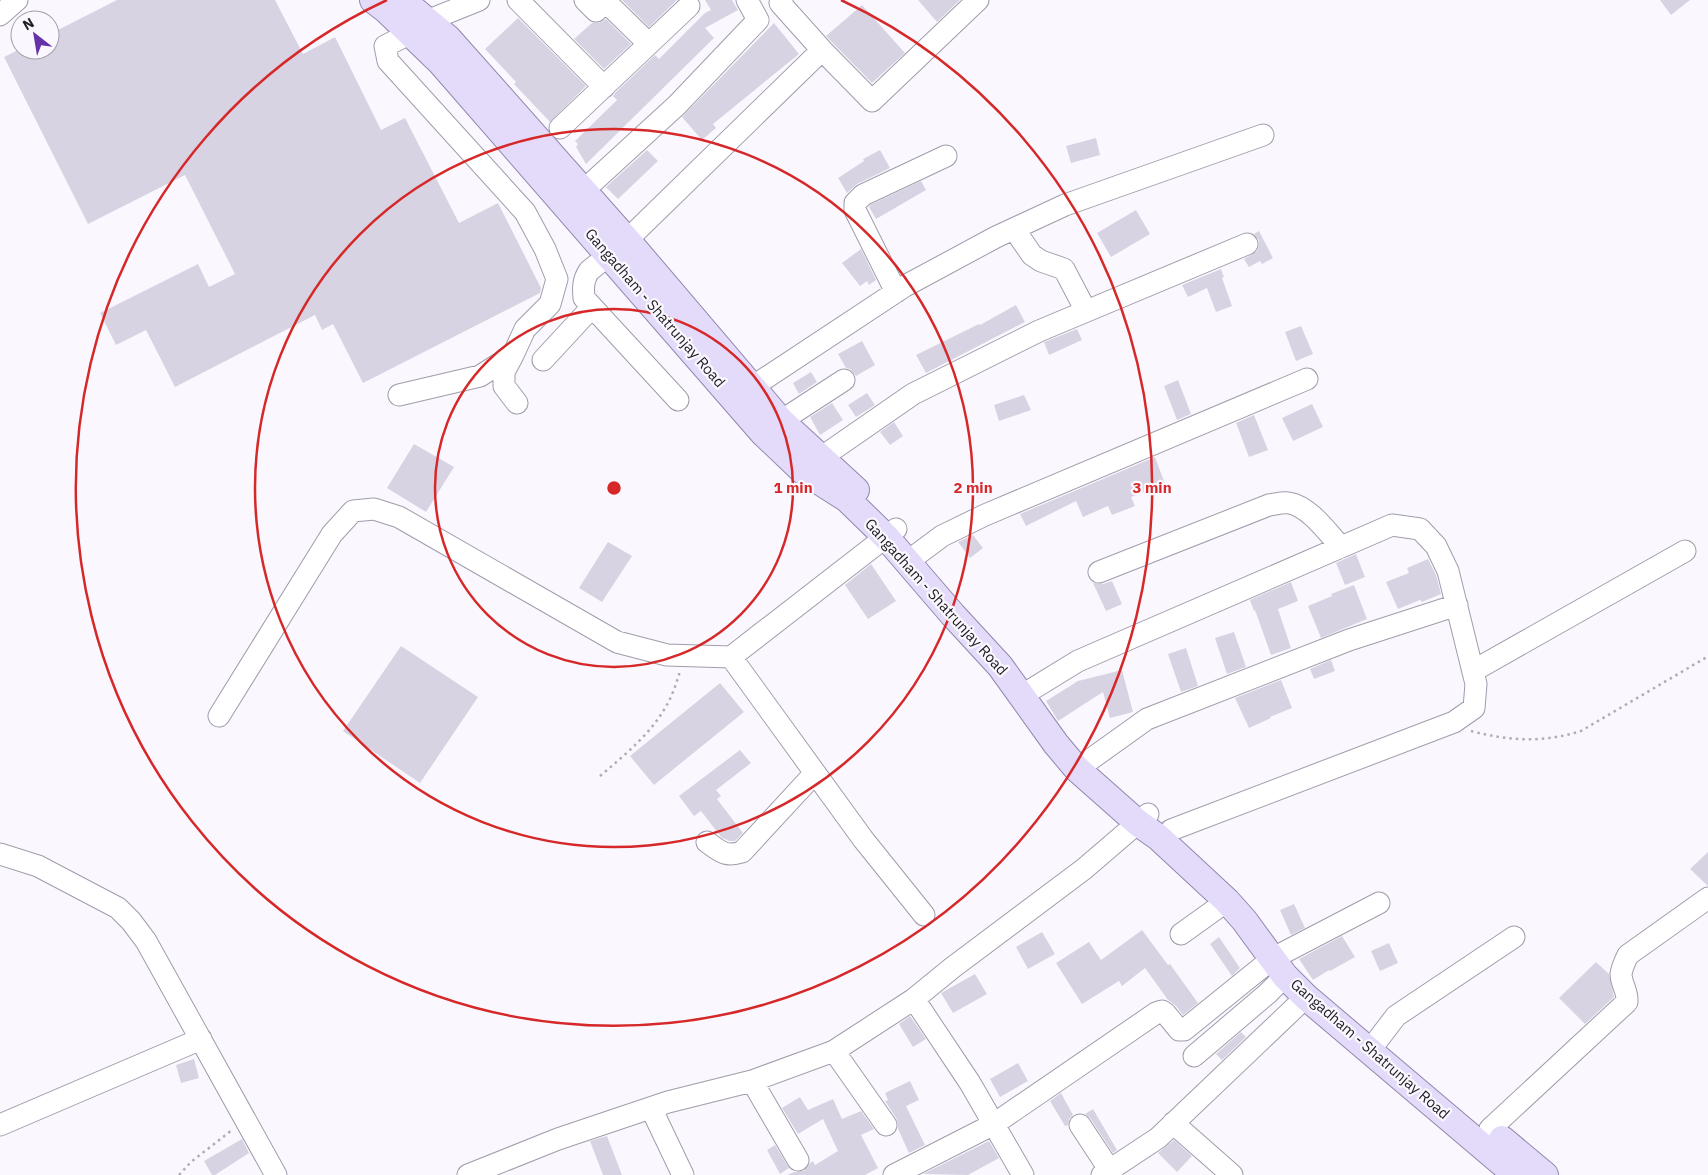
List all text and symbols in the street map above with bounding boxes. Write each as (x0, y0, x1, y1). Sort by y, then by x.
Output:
north arrow (10, 10, 60, 60)
text: N (19, 14, 37, 34)
street label: Gangadham - Shatrunjay Road (581, 224, 730, 391)
text: 1 min (773, 478, 813, 497)
text: 2 min (953, 478, 993, 497)
text: 3 min (1132, 478, 1172, 497)
centre of rings (605, 479, 623, 497)
street label: Gangadham - Shatrunjay Road (861, 514, 1012, 679)
street label: Gangadham - Shatrunjay Road (1287, 974, 1454, 1123)

